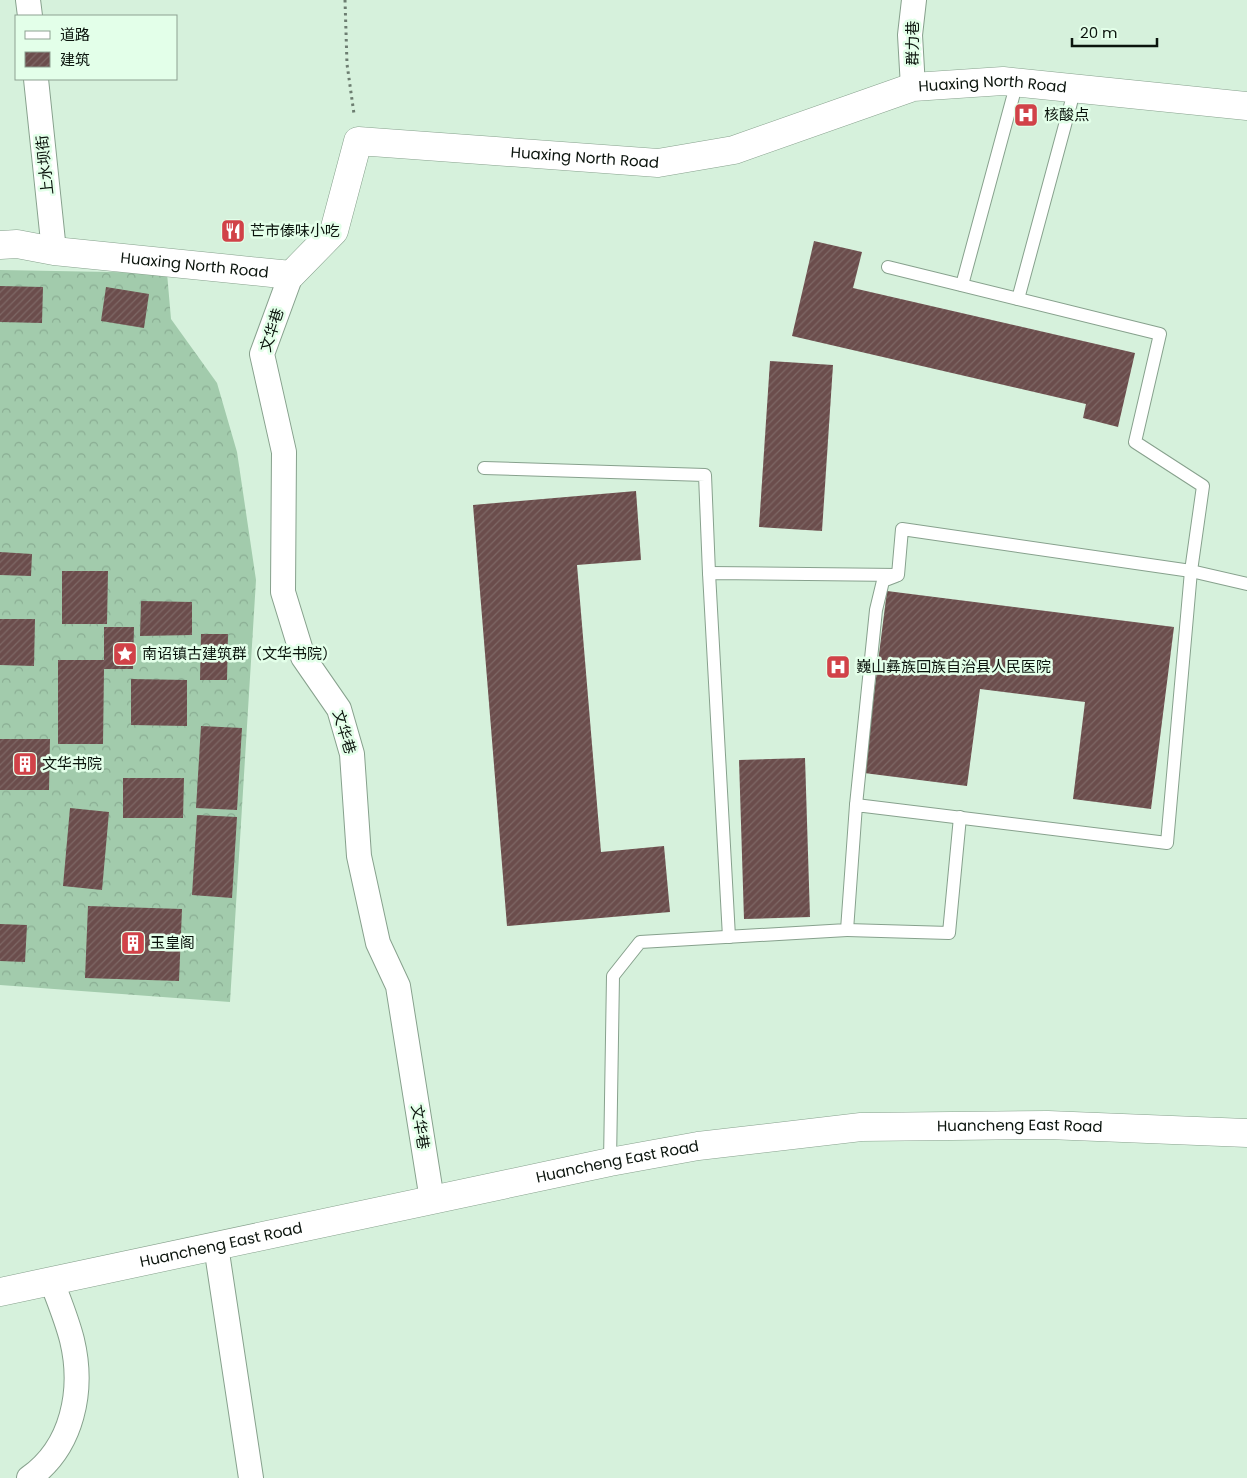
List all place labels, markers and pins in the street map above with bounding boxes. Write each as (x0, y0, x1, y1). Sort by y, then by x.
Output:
hospital icon: 核酸点 (1013, 102, 1039, 128)
place label: 核酸点 (1044, 104, 1089, 125)
restaurant icon: 芒市傣味小吃 (220, 218, 246, 244)
place label: 芒市傣味小吃 (250, 220, 340, 241)
place icon: 南诏镇古建筑群（文华书院） (112, 641, 138, 667)
place label: 南诏镇古建筑群（文华书院） (142, 643, 337, 664)
hospital icon: 巍山彝族回族自治县人民医院 (825, 654, 851, 680)
place label: 巍山彝族回族自治县人民医院 (856, 656, 1051, 677)
building icon: 文华书院 (12, 751, 38, 777)
place label: 文华书院 (42, 753, 102, 774)
building icon: 玉皇阁 (120, 930, 146, 956)
place label: 玉皇阁 (150, 932, 195, 953)

